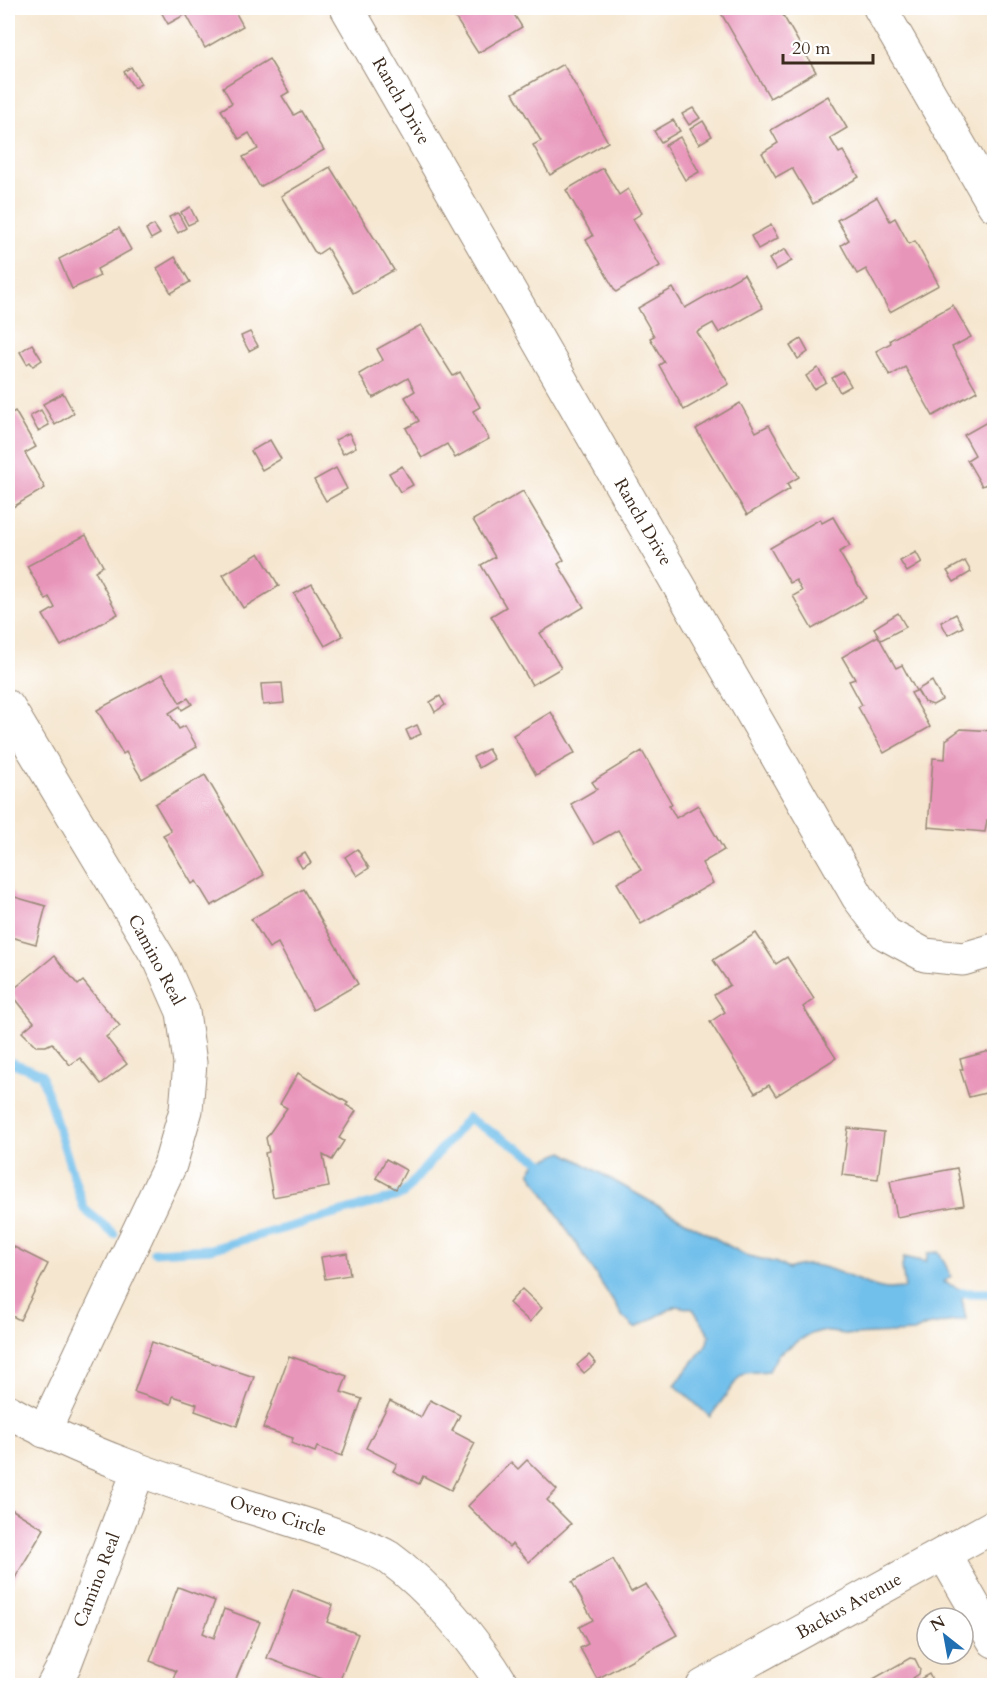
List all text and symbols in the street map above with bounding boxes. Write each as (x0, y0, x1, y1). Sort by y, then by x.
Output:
scale bar (783, 27, 873, 65)
text: 20 m (792, 36, 831, 61)
street label: Ranch Drive (366, 53, 436, 149)
street label: Ranch Drive (608, 474, 678, 570)
street label: Camino Real (122, 910, 191, 1010)
street label: Overo Circle (226, 1489, 330, 1543)
street label: Camino Real (67, 1529, 127, 1631)
street label: Backus Avenue (792, 1567, 906, 1645)
north arrow (915, 1606, 975, 1666)
text: N (926, 1611, 950, 1637)

